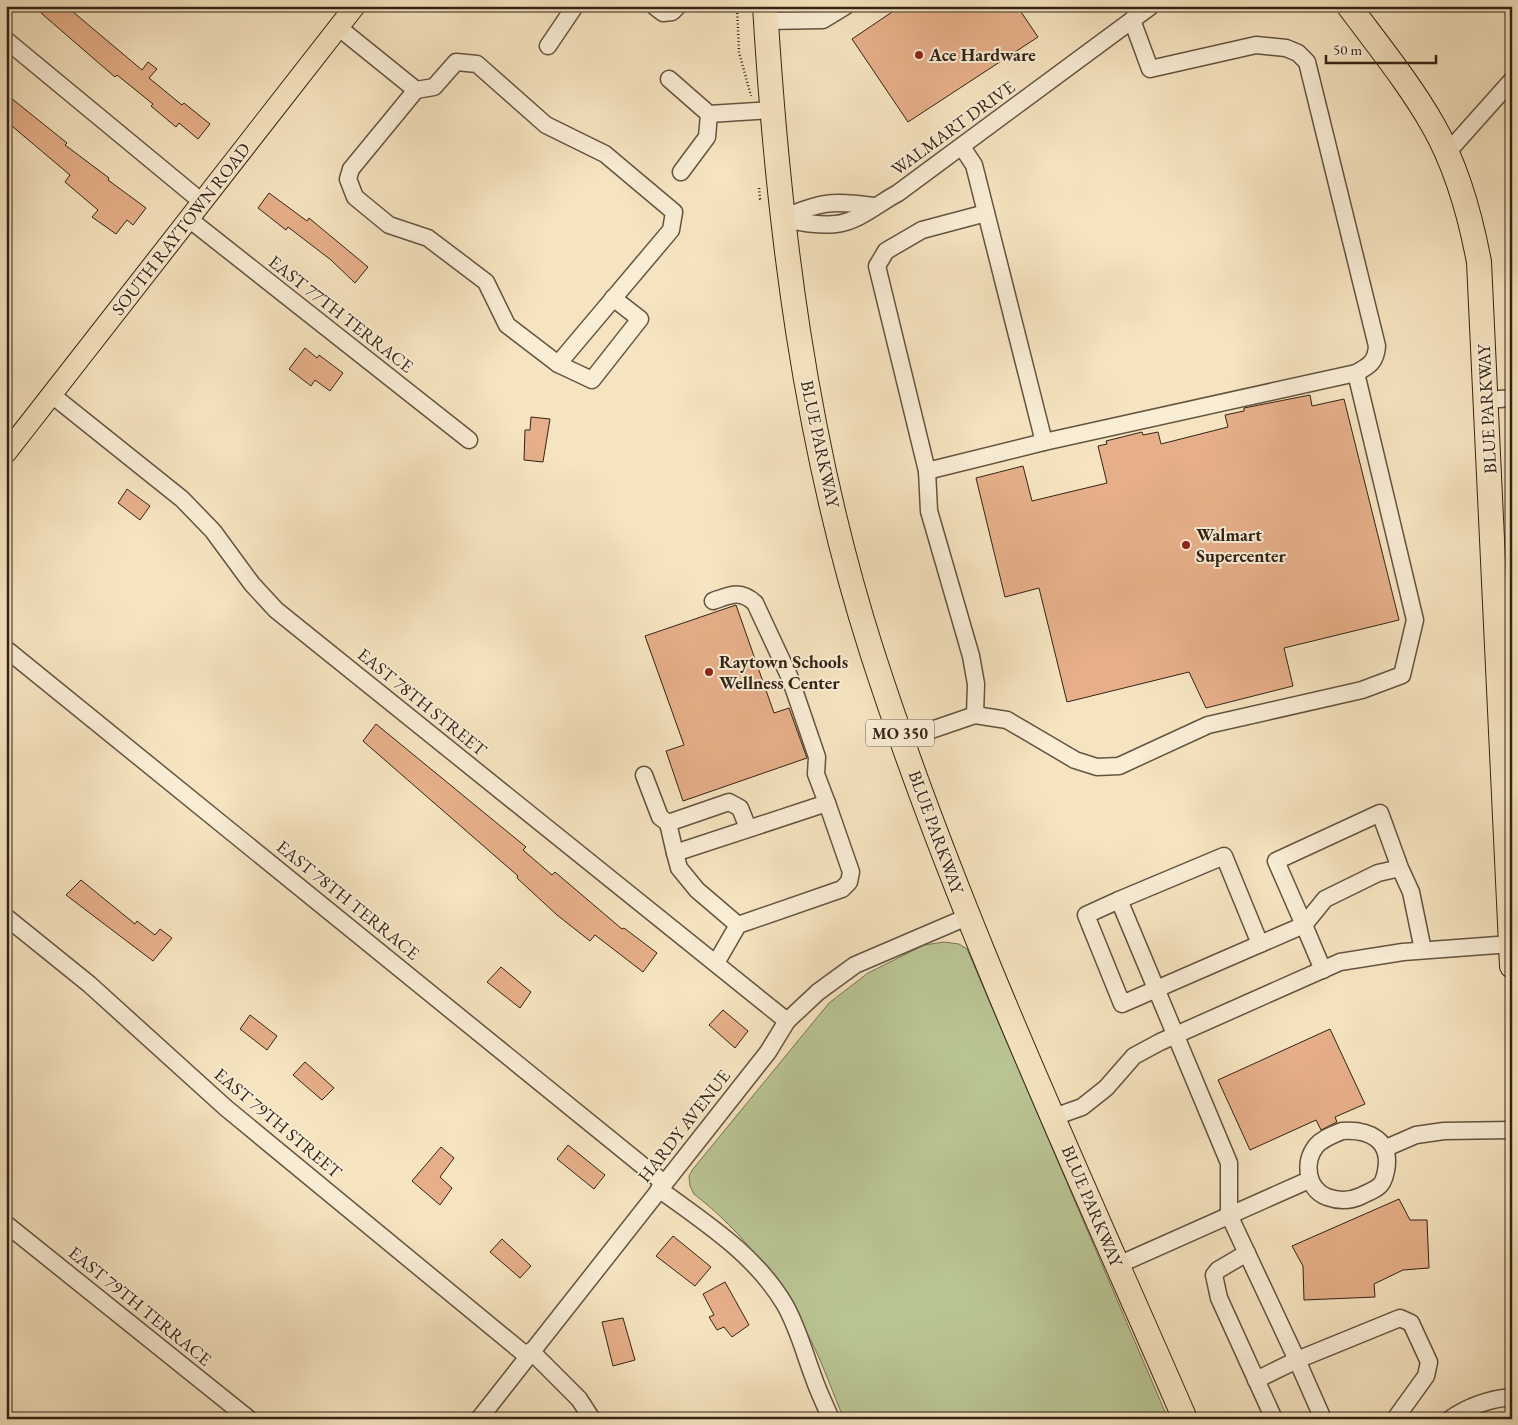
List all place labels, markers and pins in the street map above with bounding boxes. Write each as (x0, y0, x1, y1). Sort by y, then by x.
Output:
place label: Ace Hardware (928, 43, 1036, 66)
marker: Ace Hardware (913, 49, 925, 61)
place label: Walmart Supercenter (1196, 523, 1286, 567)
marker: Walmart Supercenter (1180, 539, 1192, 551)
place label: Raytown Schools Wellness Center (719, 650, 848, 694)
marker: Raytown Schools Wellness Center (703, 666, 715, 678)

